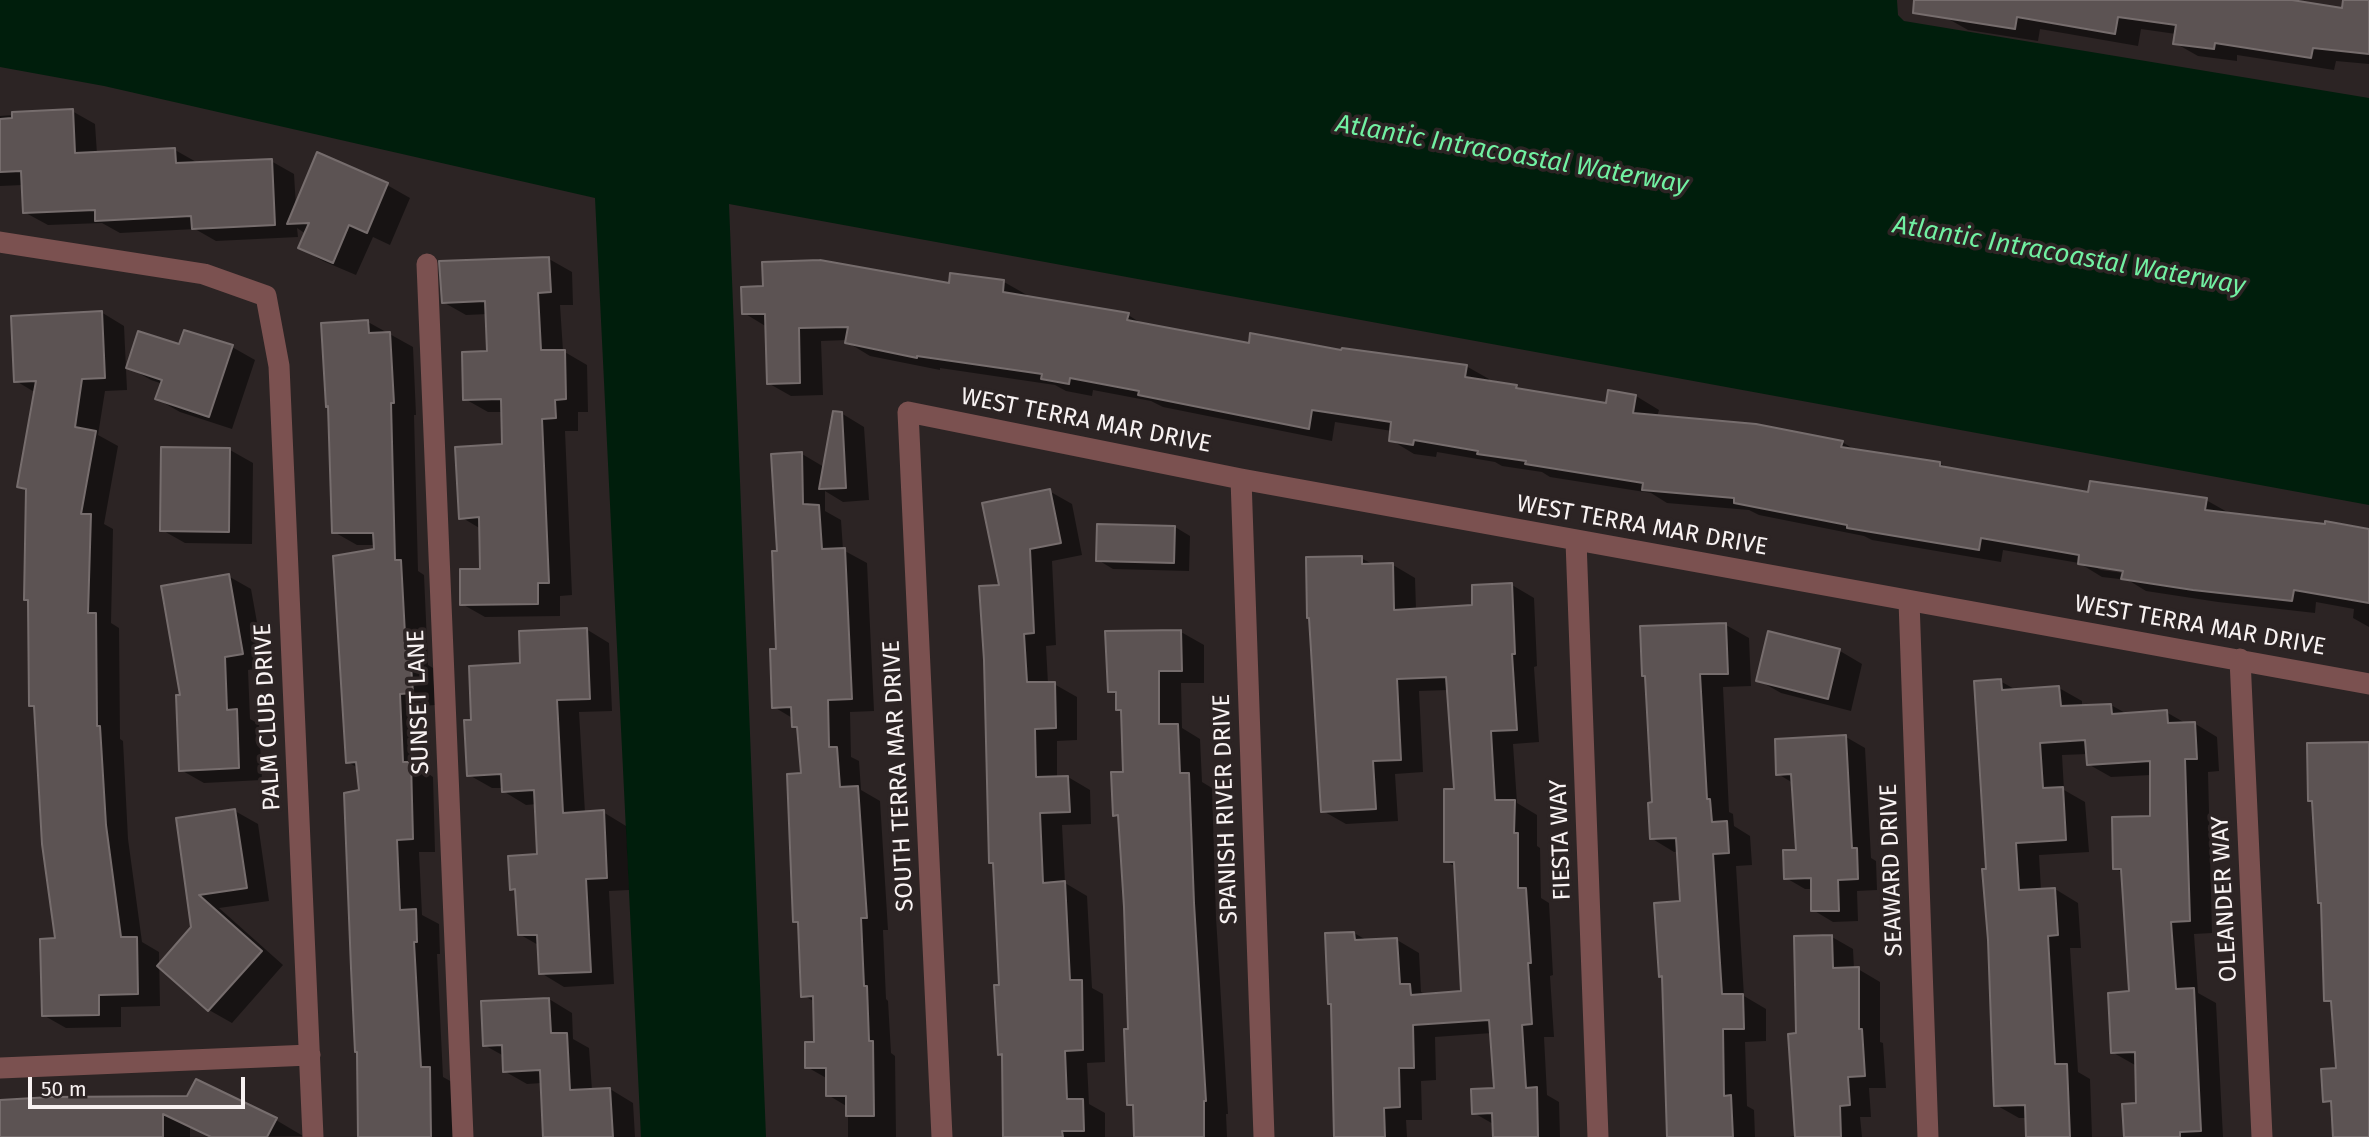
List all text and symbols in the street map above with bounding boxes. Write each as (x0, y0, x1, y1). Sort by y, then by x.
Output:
water label: Atlantic Intracoastal Waterway (1333, 109, 1691, 201)
water label: Atlantic Intracoastal Waterway (1890, 210, 2248, 302)
street label: WEST TERRA MAR DRIVE (958, 383, 1214, 459)
street label: WEST TERRA MAR DRIVE (1514, 490, 1770, 562)
street label: WEST TERRA MAR DRIVE (2072, 590, 2328, 662)
street label: PALM CLUB DRIVE (249, 622, 287, 812)
street label: SUNSET LANE (402, 629, 436, 775)
street label: SOUTH TERRA MAR DRIVE (878, 640, 920, 912)
street label: SPANISH RIVER DRIVE (1208, 693, 1244, 925)
street label: FIESTA WAY (1544, 779, 1578, 901)
street label: SEAWARD DRIVE (1875, 783, 1909, 957)
street label: OLEANDER WAY (2206, 815, 2244, 983)
scale bar (32, 1064, 248, 1108)
text: 50 m (41, 1076, 87, 1102)

